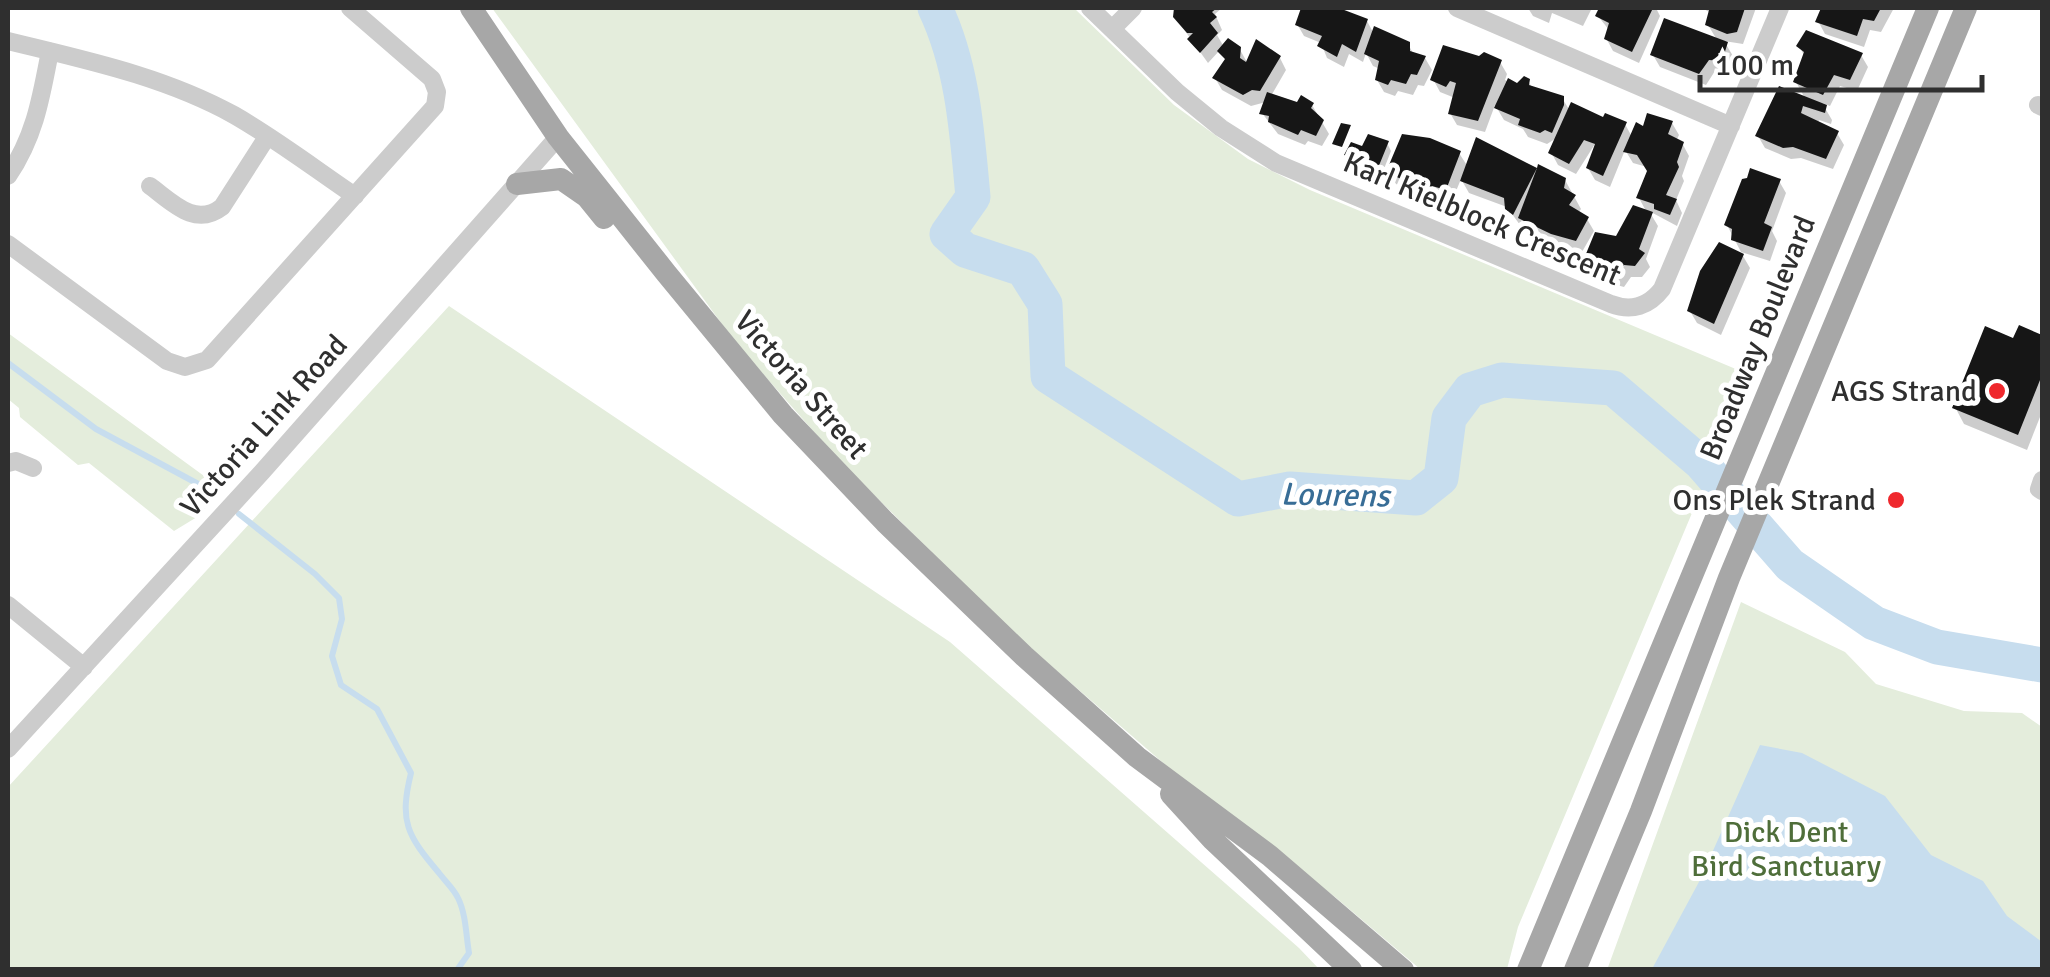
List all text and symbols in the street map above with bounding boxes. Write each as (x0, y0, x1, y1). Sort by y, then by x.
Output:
scale bar (1700, 30, 1982, 92)
text: 100 m (1715, 47, 1794, 84)
street label: Karl Kielblock Crescent (1338, 144, 1626, 294)
street label: Broadway Boulevard (1692, 210, 1824, 466)
street label: Victoria Street (726, 303, 876, 467)
street label: Victoria Link Road (173, 327, 355, 525)
place label: AGS Strand (1831, 373, 1977, 410)
marker: AGS Strand (1986, 380, 2008, 402)
water label: Lourens (1280, 475, 1393, 515)
place label: Ons Plek Strand (1673, 482, 1876, 519)
marker: Ons Plek Strand (1885, 489, 1907, 511)
park label: Dick Dent Bird Sanctuary (1691, 814, 1881, 885)

